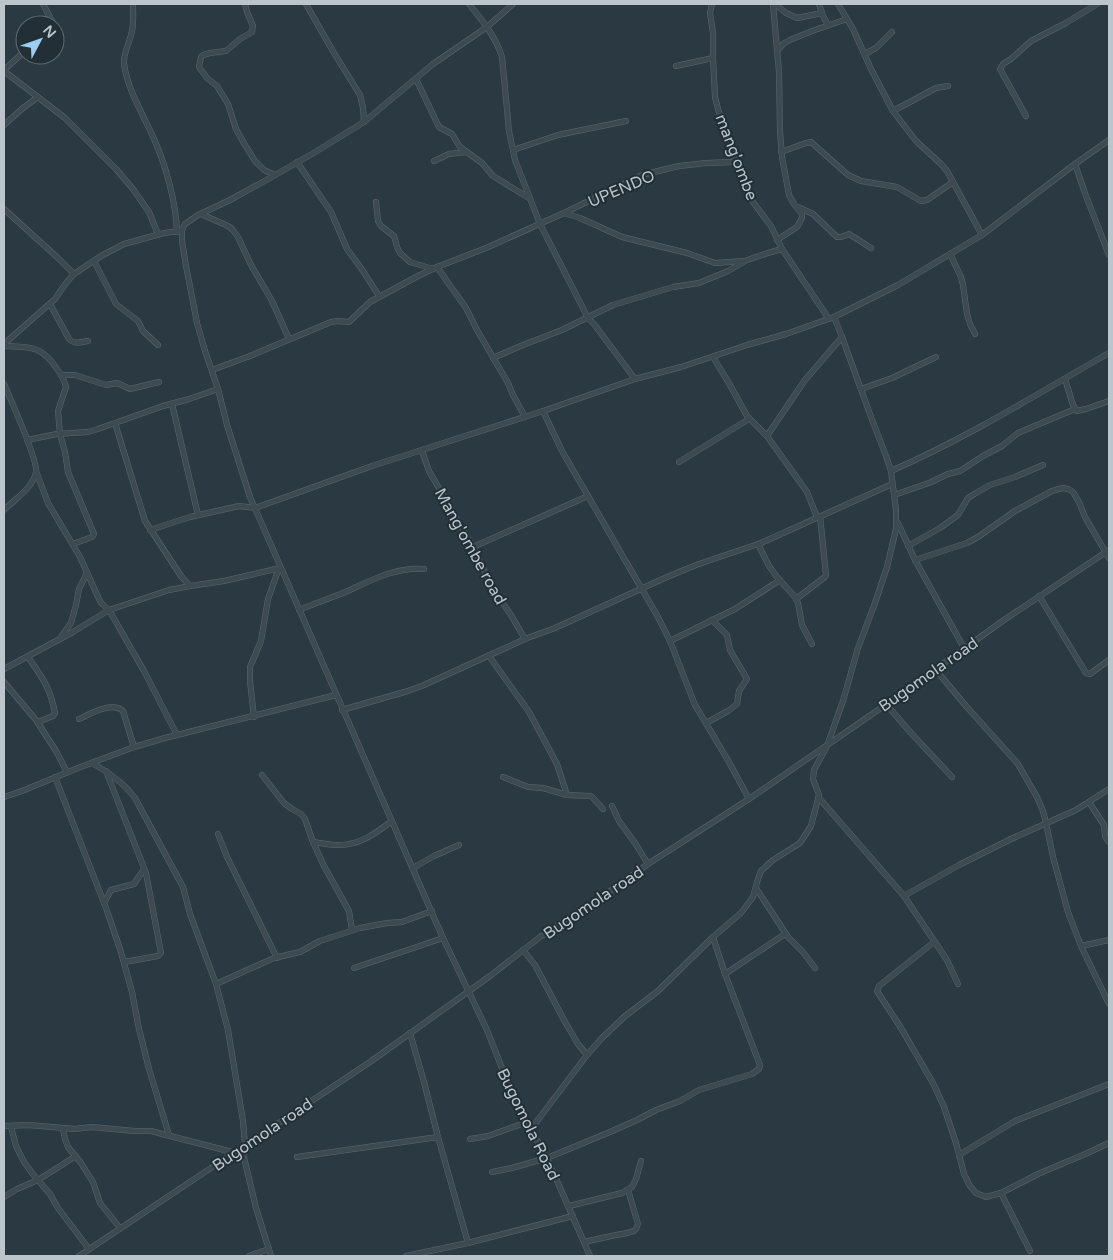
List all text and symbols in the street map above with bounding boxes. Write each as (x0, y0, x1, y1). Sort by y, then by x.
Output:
north arrow (15, 15, 65, 65)
text: N (39, 22, 60, 42)
street label: mang'ombe (710, 111, 762, 203)
street label: UPENDO (585, 166, 658, 212)
street label: Mang'ombe road (430, 485, 510, 608)
street label: Bugomola road (875, 633, 982, 717)
street label: Bugomola road (540, 862, 648, 944)
street label: Bugomola Road (492, 1065, 564, 1184)
street label: Bugomola road (209, 1094, 317, 1176)

